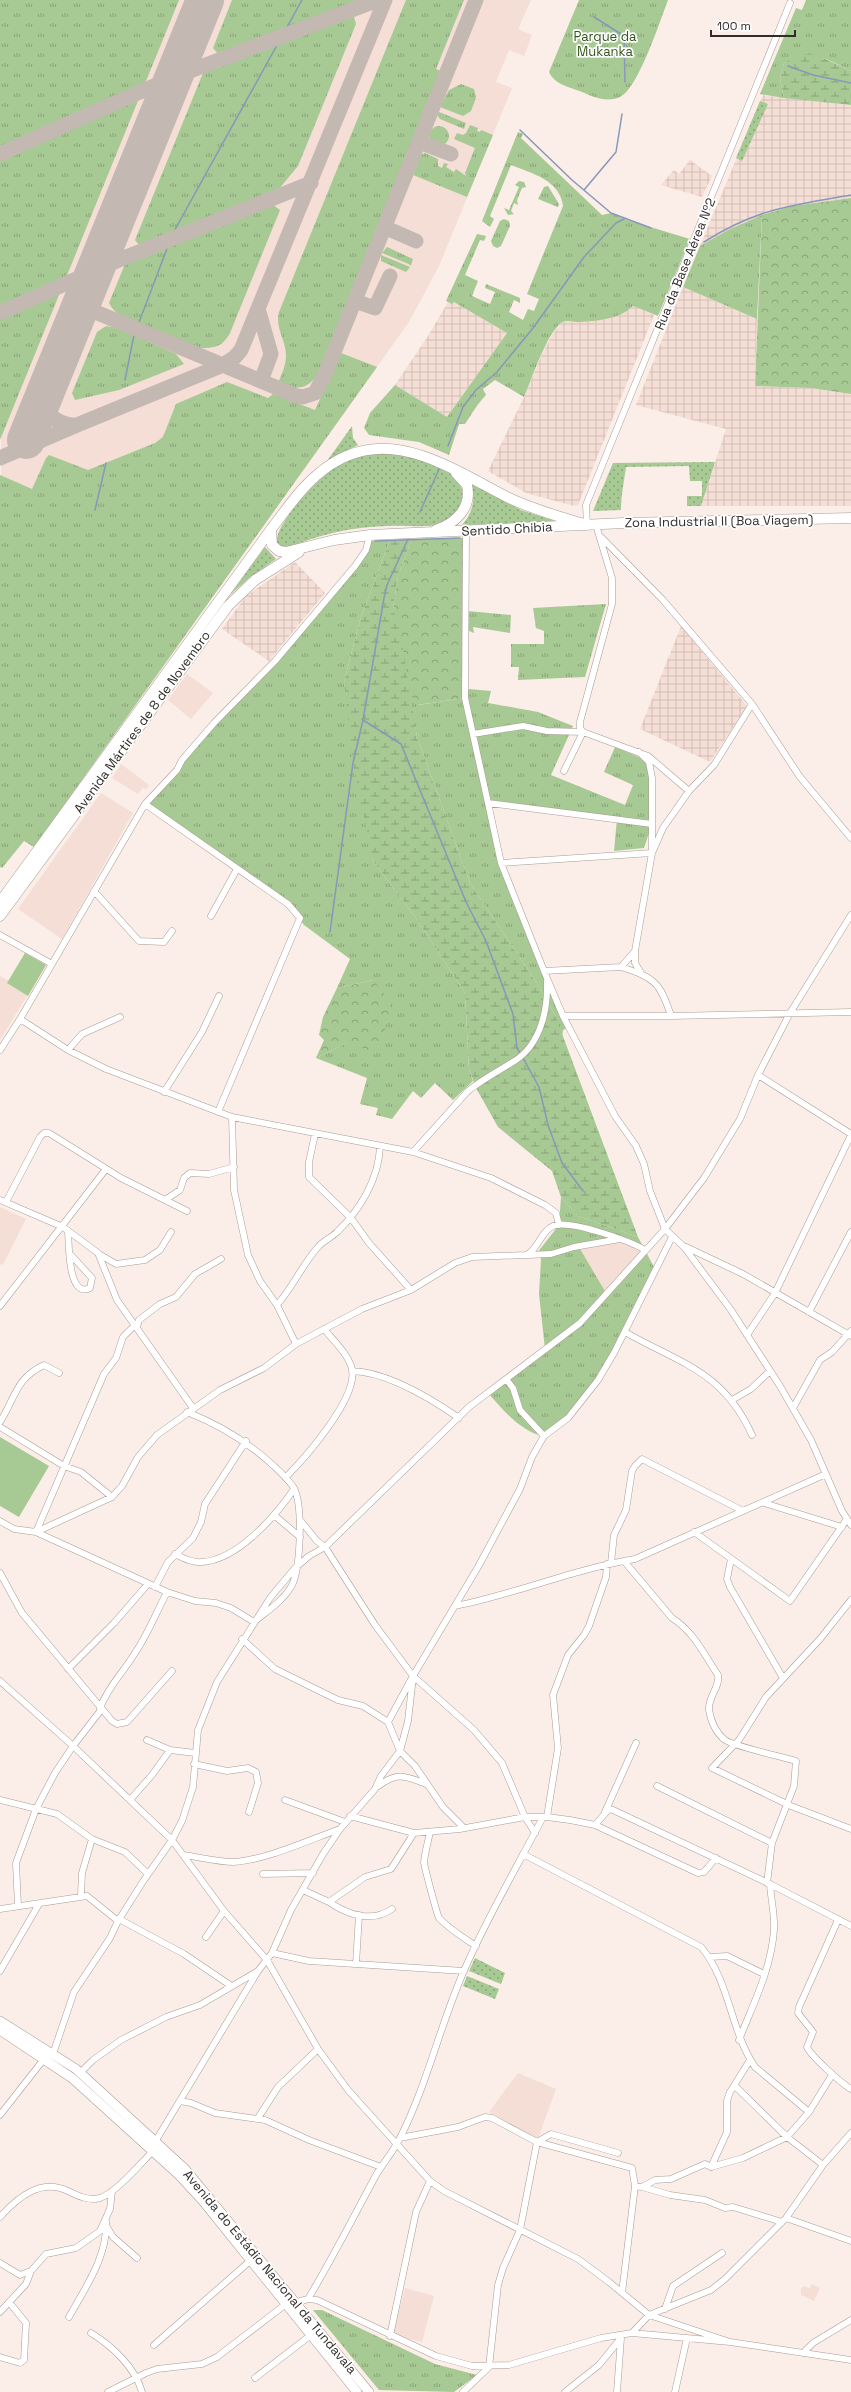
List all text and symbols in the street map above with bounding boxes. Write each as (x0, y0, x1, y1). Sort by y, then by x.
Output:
scale bar (711, 12, 795, 38)
text: 100 m (717, 18, 751, 34)
park label: Parque da Mukanka (573, 28, 637, 60)
street label: Rua da Base Aérea Nº2 (651, 195, 719, 333)
street label: Zona Industrial II (Boa Viagem) (624, 511, 814, 531)
street label: Sentido Chibia (461, 518, 553, 540)
street label: Avenida Mártires de 8 de Novembro (70, 627, 214, 817)
street label: Avenida do Estádio Nacional da Tundavala (179, 2166, 361, 2378)

